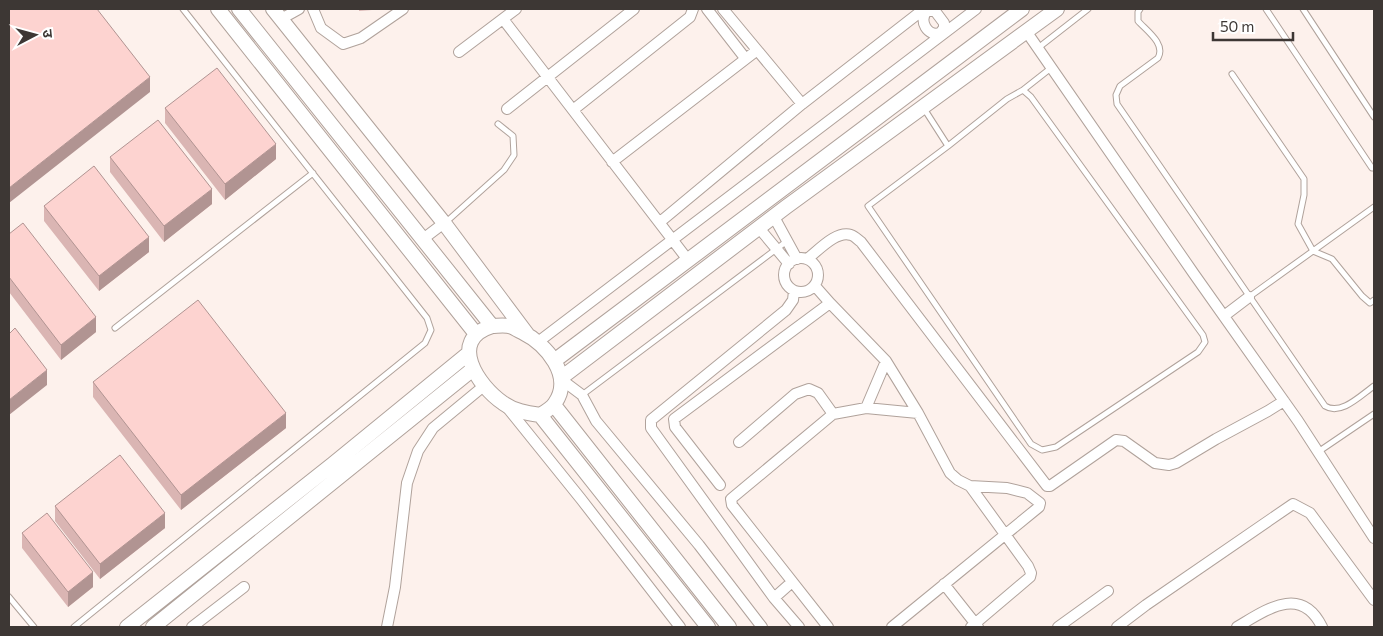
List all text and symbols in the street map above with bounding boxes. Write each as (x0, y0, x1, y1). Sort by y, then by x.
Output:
north arrow (10, 10, 60, 60)
scale bar (1213, 10, 1293, 42)
text: 50 m (1220, 17, 1254, 35)
text: उ (40, 29, 57, 39)

